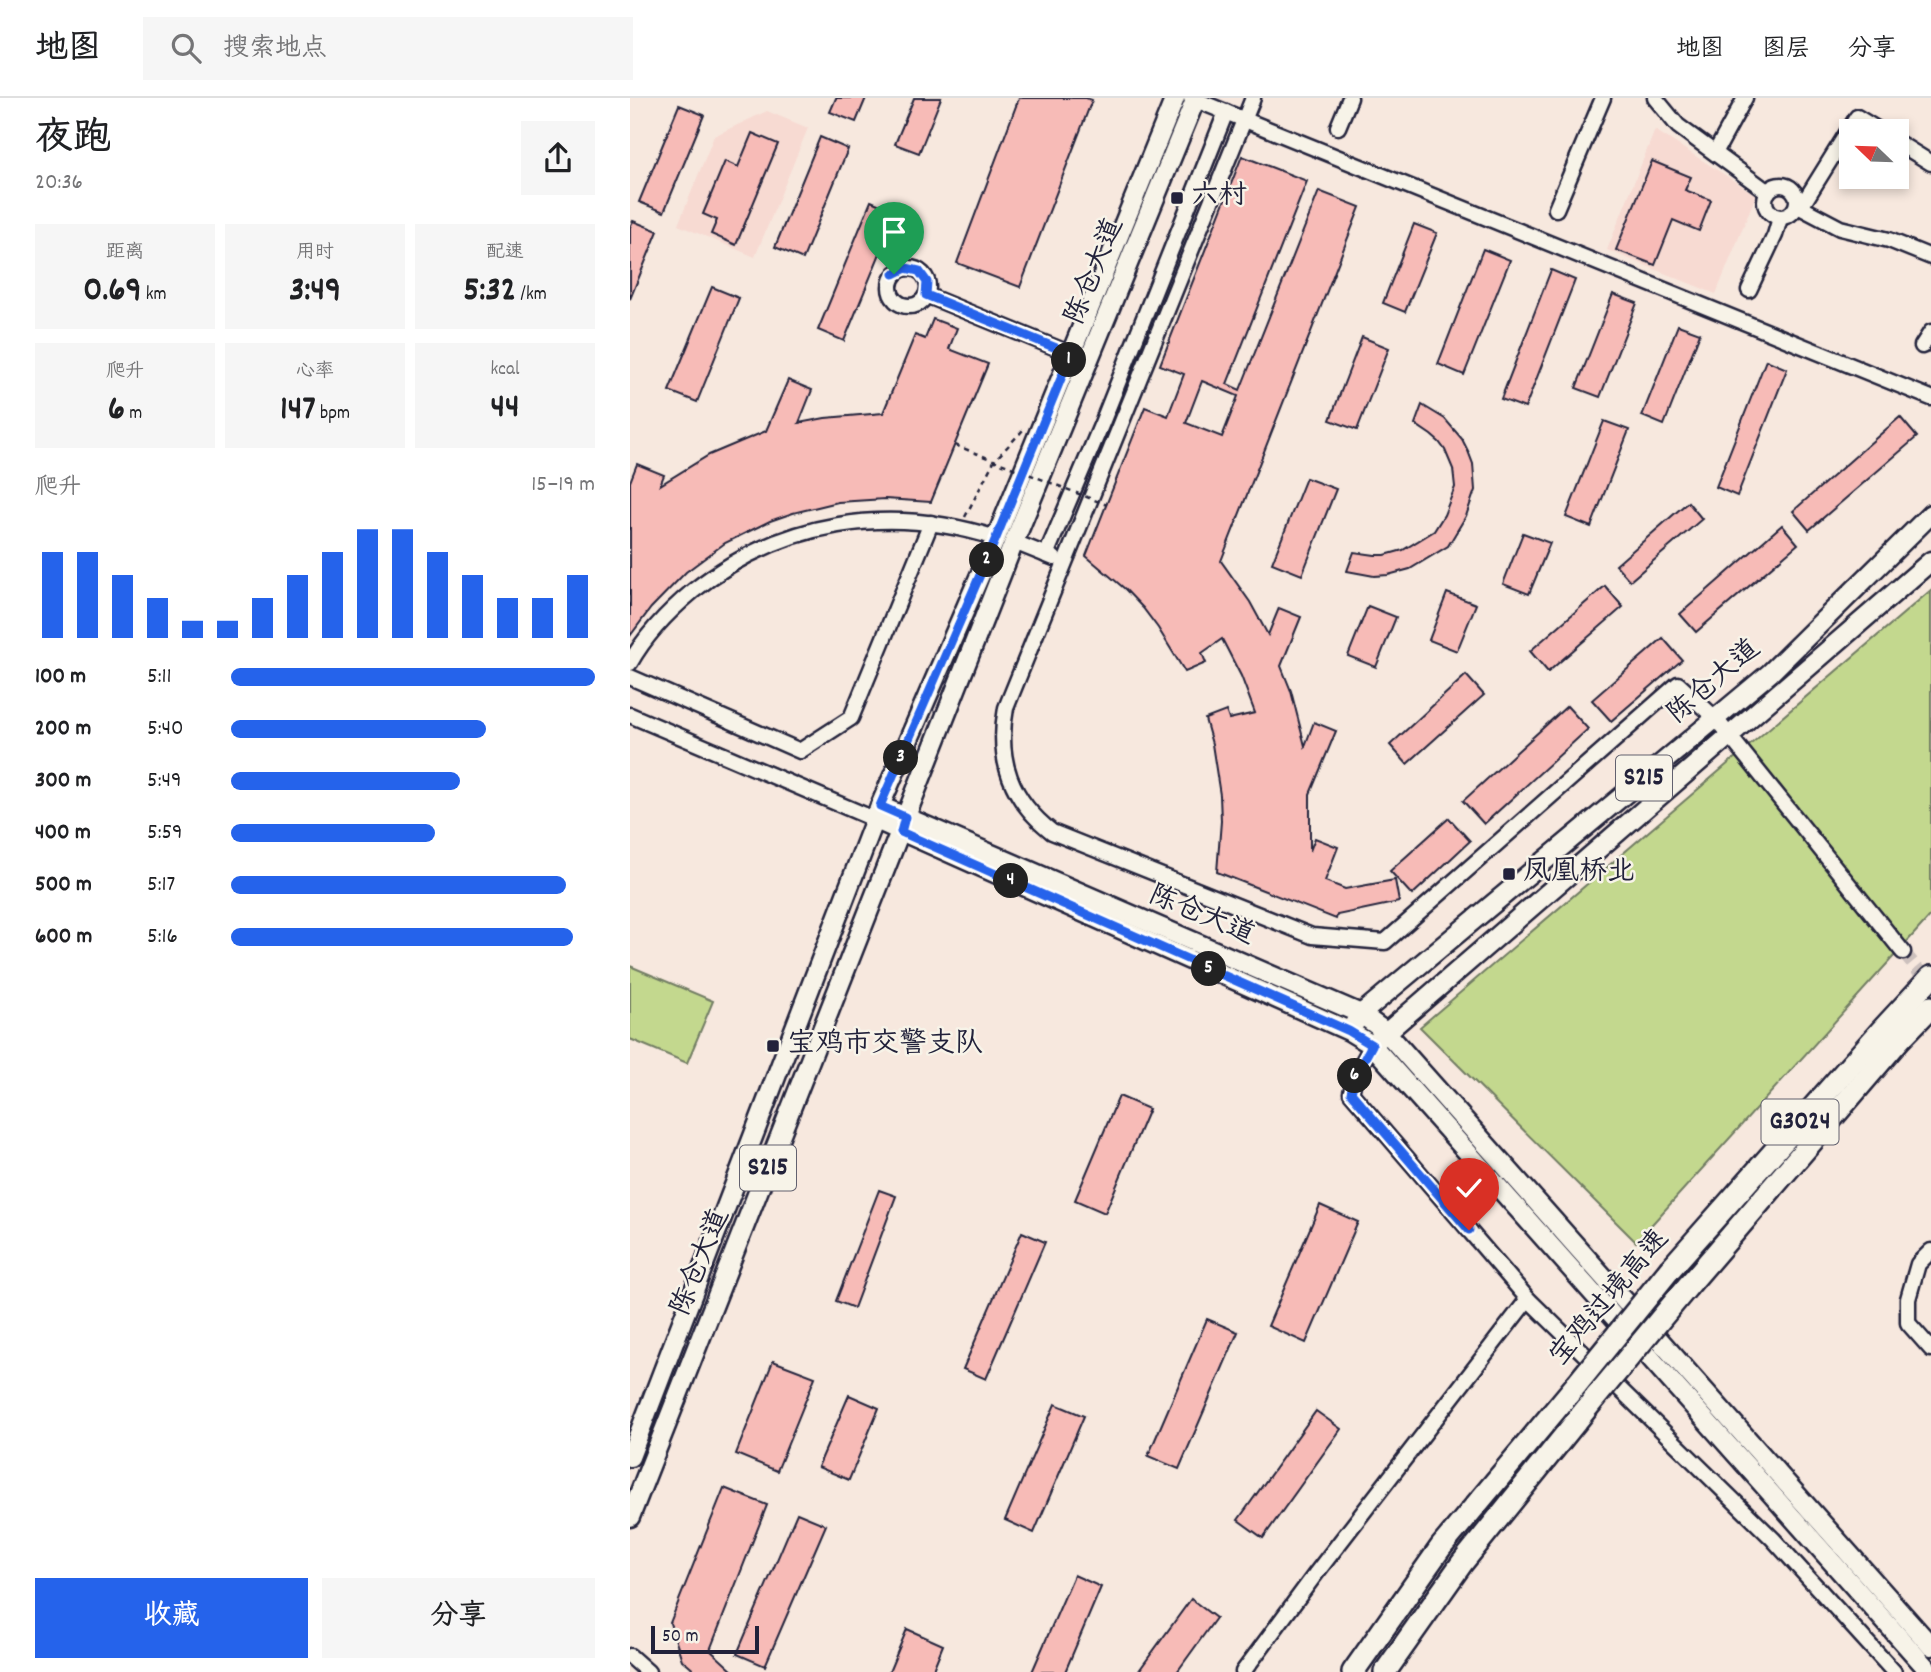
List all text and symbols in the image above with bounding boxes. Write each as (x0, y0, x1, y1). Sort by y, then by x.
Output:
search box (143, 17, 633, 80)
text: 地图 (35, 27, 101, 74)
icon: search (167, 29, 205, 67)
text: 搜索地点 (223, 31, 327, 68)
text: 地图 (1676, 33, 1724, 67)
text: 图层 (1762, 33, 1810, 67)
text: 分享 (1848, 33, 1896, 67)
text: 夜跑 (35, 113, 111, 168)
north arrow (1839, 119, 1909, 189)
map controls (1839, 119, 1909, 189)
button: share (521, 121, 595, 195)
text: 20:36 (35, 167, 83, 200)
place label: 六村 (1191, 178, 1247, 218)
marker: 六村 (1169, 190, 1185, 206)
pin (864, 202, 924, 274)
icon: arrive (875, 213, 913, 251)
street label: 陈仓大道 (1056, 213, 1136, 331)
text: 距离 (106, 240, 144, 267)
text: 用时 (296, 240, 334, 267)
text: 配速 (486, 240, 524, 267)
text: 0.69 (83, 267, 141, 317)
text: 3:49 (289, 267, 341, 317)
text: 5:32 (463, 267, 516, 317)
text: km (141, 282, 167, 309)
text: /km (516, 282, 547, 309)
pin: 1 (1052, 342, 1087, 378)
text: 1 (1066, 346, 1071, 373)
text: kcal (491, 357, 519, 384)
text: 爬升 (106, 359, 144, 386)
text: 心率 (296, 359, 334, 386)
text: 44 (490, 384, 520, 434)
text: 6 (108, 386, 125, 436)
text: 147 (280, 386, 316, 436)
text: m (125, 401, 142, 428)
text: bpm (316, 401, 350, 428)
text: 15–19 m (531, 469, 595, 502)
text: 爬升 (35, 472, 81, 505)
pin: 2 (970, 542, 1004, 578)
text: 2 (982, 546, 991, 573)
street label: 陈仓大道 (1660, 631, 1770, 735)
text: 100 m (35, 661, 86, 694)
text: 5:11 (147, 661, 172, 694)
text: 200 m (35, 713, 91, 746)
text: 5:40 (147, 713, 184, 746)
pin: 3 (884, 740, 918, 776)
text: 3 (896, 744, 905, 771)
road number: S215 (1616, 756, 1672, 800)
text: 300 m (35, 765, 91, 798)
text: 5:49 (147, 765, 182, 798)
text: 400 m (35, 817, 91, 850)
text: 5:59 (147, 817, 183, 850)
place label: 凤凰桥北 (1523, 854, 1635, 894)
pin: 4 (994, 864, 1028, 898)
marker: 凤凰桥北 (1501, 866, 1517, 882)
text: 4 (1007, 867, 1014, 894)
text: 500 m (35, 869, 92, 902)
text: 5:17 (147, 869, 175, 902)
street label: 陈仓大道 (1142, 877, 1260, 957)
text: 600 m (35, 921, 92, 954)
text: 5:16 (147, 921, 178, 954)
pin: 5 (1192, 952, 1226, 986)
text: 5 (1204, 955, 1213, 982)
place label: 宝鸡市交警支队 (787, 1026, 983, 1066)
marker: 宝鸡市交警支队 (765, 1038, 781, 1054)
pin: 6 (1338, 1058, 1372, 1094)
text: 6 (1350, 1062, 1359, 1089)
road number: G3024 (1762, 1099, 1838, 1144)
road number: S215 (740, 1146, 796, 1190)
pin (1439, 1158, 1499, 1230)
icon: check (1450, 1169, 1488, 1207)
street label: 陈仓大道 (662, 1204, 742, 1322)
street label: 宝鸡过境高速 (1542, 1222, 1680, 1376)
button: 收藏 (35, 1578, 308, 1658)
button: 分享 (322, 1578, 595, 1658)
scale bar (651, 1623, 760, 1655)
text: 50 m (662, 1624, 699, 1651)

